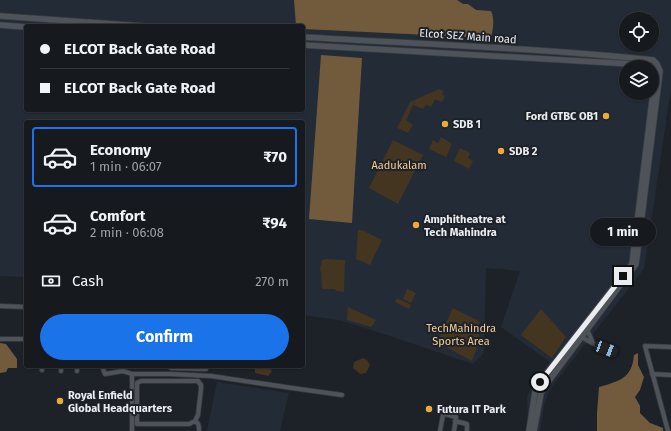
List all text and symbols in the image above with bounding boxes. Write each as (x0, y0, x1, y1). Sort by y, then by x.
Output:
map controls (619, 12, 659, 100)
button: locate (619, 12, 659, 52)
street label: Elcot SEZ Main road (419, 27, 517, 46)
text: ELCOT Back Gate Road (64, 40, 215, 58)
button: layers (619, 60, 659, 100)
text: ELCOT Back Gate Road (64, 79, 215, 97)
place label: Ford GTBC OB1 (526, 110, 598, 123)
marker: Ford GTBC OB1 (601, 111, 611, 121)
place label: SDB 1 (453, 118, 481, 131)
marker: SDB 1 (440, 119, 450, 129)
icon: car (42, 139, 78, 175)
text: Economy (90, 141, 151, 159)
place label: SDB 2 (509, 145, 538, 158)
marker: SDB 2 (496, 146, 506, 156)
text: ₹70 (263, 148, 287, 166)
text: 1 min · 06:07 (90, 159, 162, 174)
park label: Aadukalam (371, 159, 427, 172)
icon: car (42, 205, 78, 241)
text: Comfort (90, 207, 146, 225)
place label: Amphitheatre at Tech Mahindra (423, 213, 506, 239)
text: ₹94 (262, 214, 287, 232)
callout: 1 min (590, 218, 656, 246)
marker: Amphitheatre at Tech Mahindra (411, 220, 421, 230)
text: 1 min (607, 224, 639, 239)
text: 2 min · 06:08 (90, 225, 164, 240)
route end (614, 267, 632, 285)
icon: cash (40, 270, 62, 292)
text: Cash (72, 272, 104, 290)
text: 270 m (255, 274, 289, 289)
button: Confirm (40, 314, 289, 360)
park label: TechMahindra Sports Area (426, 322, 496, 348)
car (593, 339, 619, 359)
route start (531, 373, 549, 391)
place label: Royal Enfield Global Headquarters (68, 389, 173, 415)
marker: Royal Enfield Global Headquarters (55, 396, 65, 406)
place label: Futura IT Park (437, 403, 507, 416)
marker: Futura IT Park (424, 404, 434, 414)

